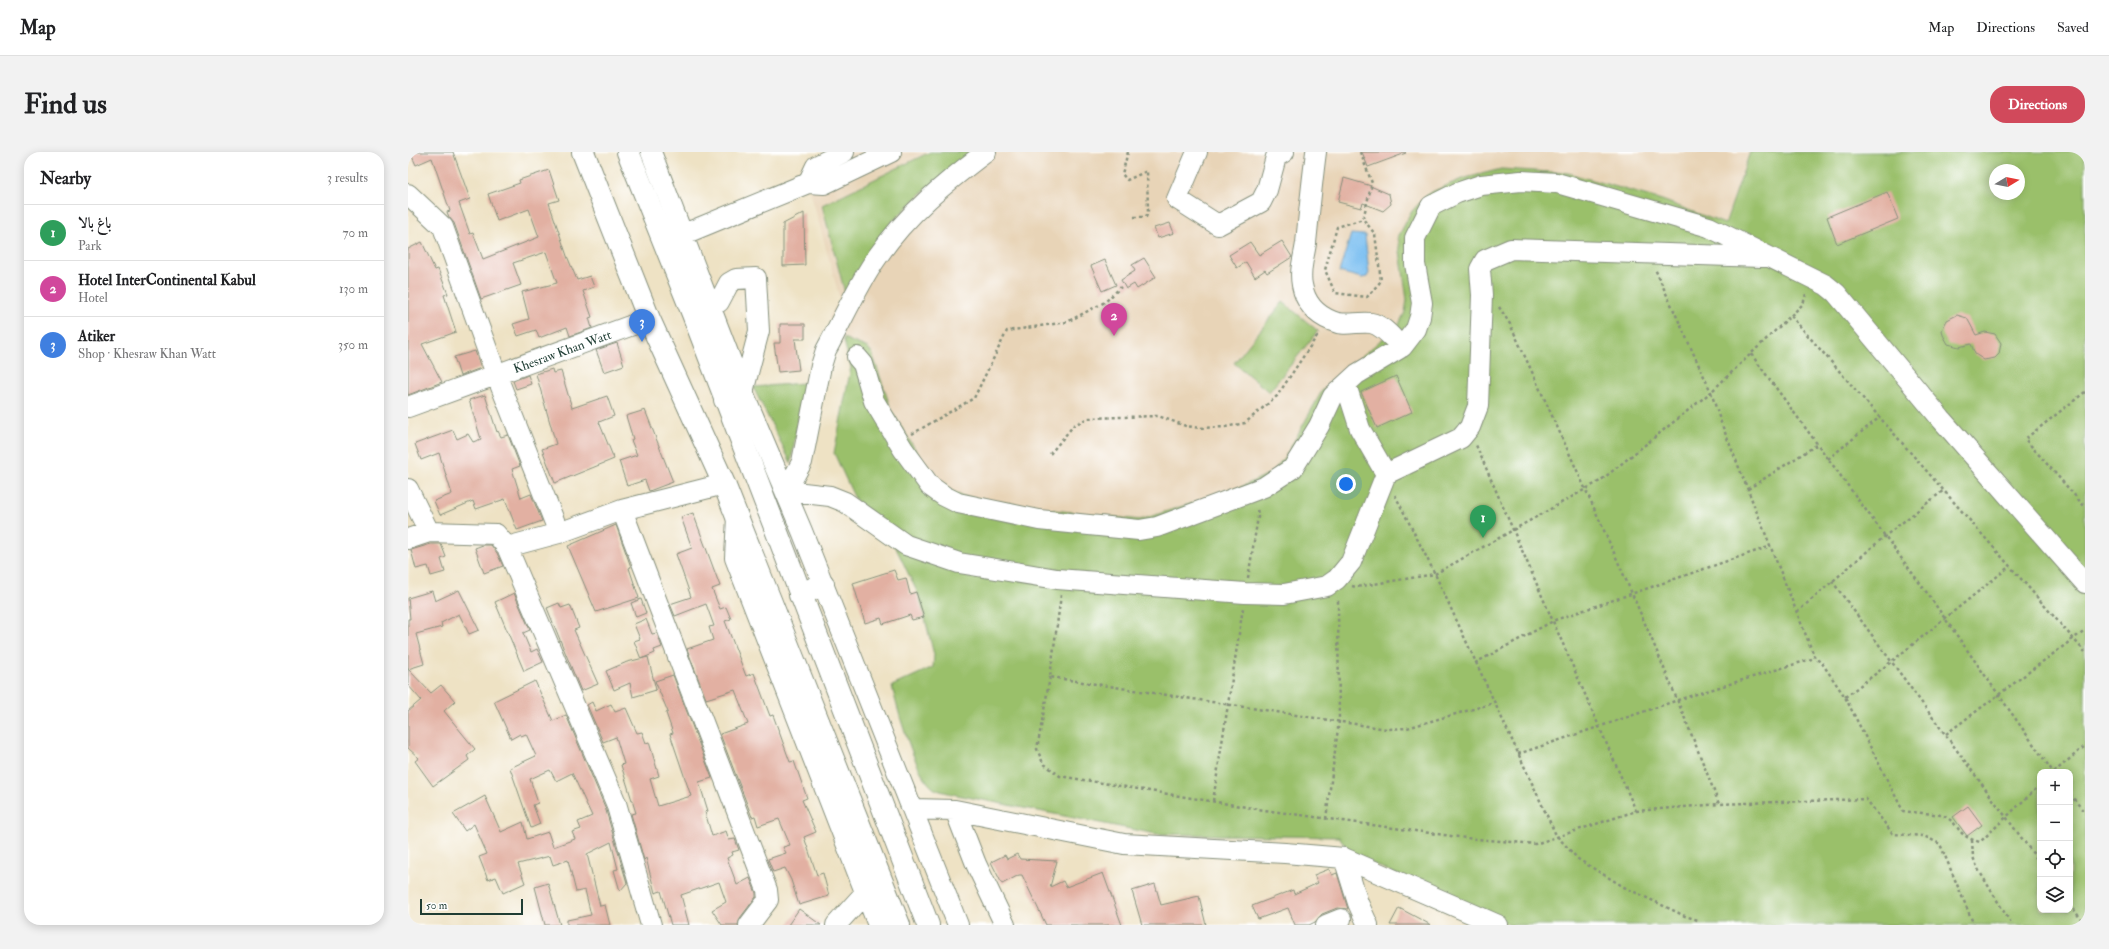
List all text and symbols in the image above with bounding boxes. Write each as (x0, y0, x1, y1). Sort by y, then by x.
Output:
text: Map (20, 16, 56, 40)
text: Map (1928, 19, 1954, 36)
text: Directions (1976, 19, 2035, 36)
text: Saved (2057, 19, 2089, 36)
button: Directions (1990, 86, 2085, 123)
text: Find us (24, 87, 107, 122)
north arrow (1989, 164, 2025, 200)
text: Nearby (40, 168, 91, 189)
text: 3 results (327, 170, 368, 186)
text: باغ بالا (78, 214, 111, 233)
text: 1 (51, 225, 55, 241)
text: 70 m (343, 225, 368, 241)
text: Park (78, 238, 102, 254)
text: Hotel InterContinental Kabul (78, 271, 256, 290)
text: 2 (50, 281, 56, 297)
text: 130 m (339, 281, 368, 297)
text: Hotel (78, 290, 108, 306)
pin: 2 (1101, 303, 1127, 336)
pin: 3 (629, 309, 655, 342)
text: Atiker (78, 327, 115, 346)
street label: Khesraw Khan Watt (511, 327, 614, 377)
text: 3 (51, 337, 56, 353)
text: 350 m (338, 337, 368, 353)
text: Shop · Khesraw Khan Watt (78, 346, 216, 362)
your location (1336, 474, 1356, 494)
pin: 1 (1470, 505, 1496, 538)
map controls (2037, 769, 2073, 913)
button: + (2037, 769, 2073, 805)
button: − (2037, 805, 2073, 841)
button: locate (2037, 841, 2073, 877)
button: layers (2037, 877, 2073, 913)
scale bar (420, 897, 523, 916)
text: 50 m (426, 899, 447, 912)

